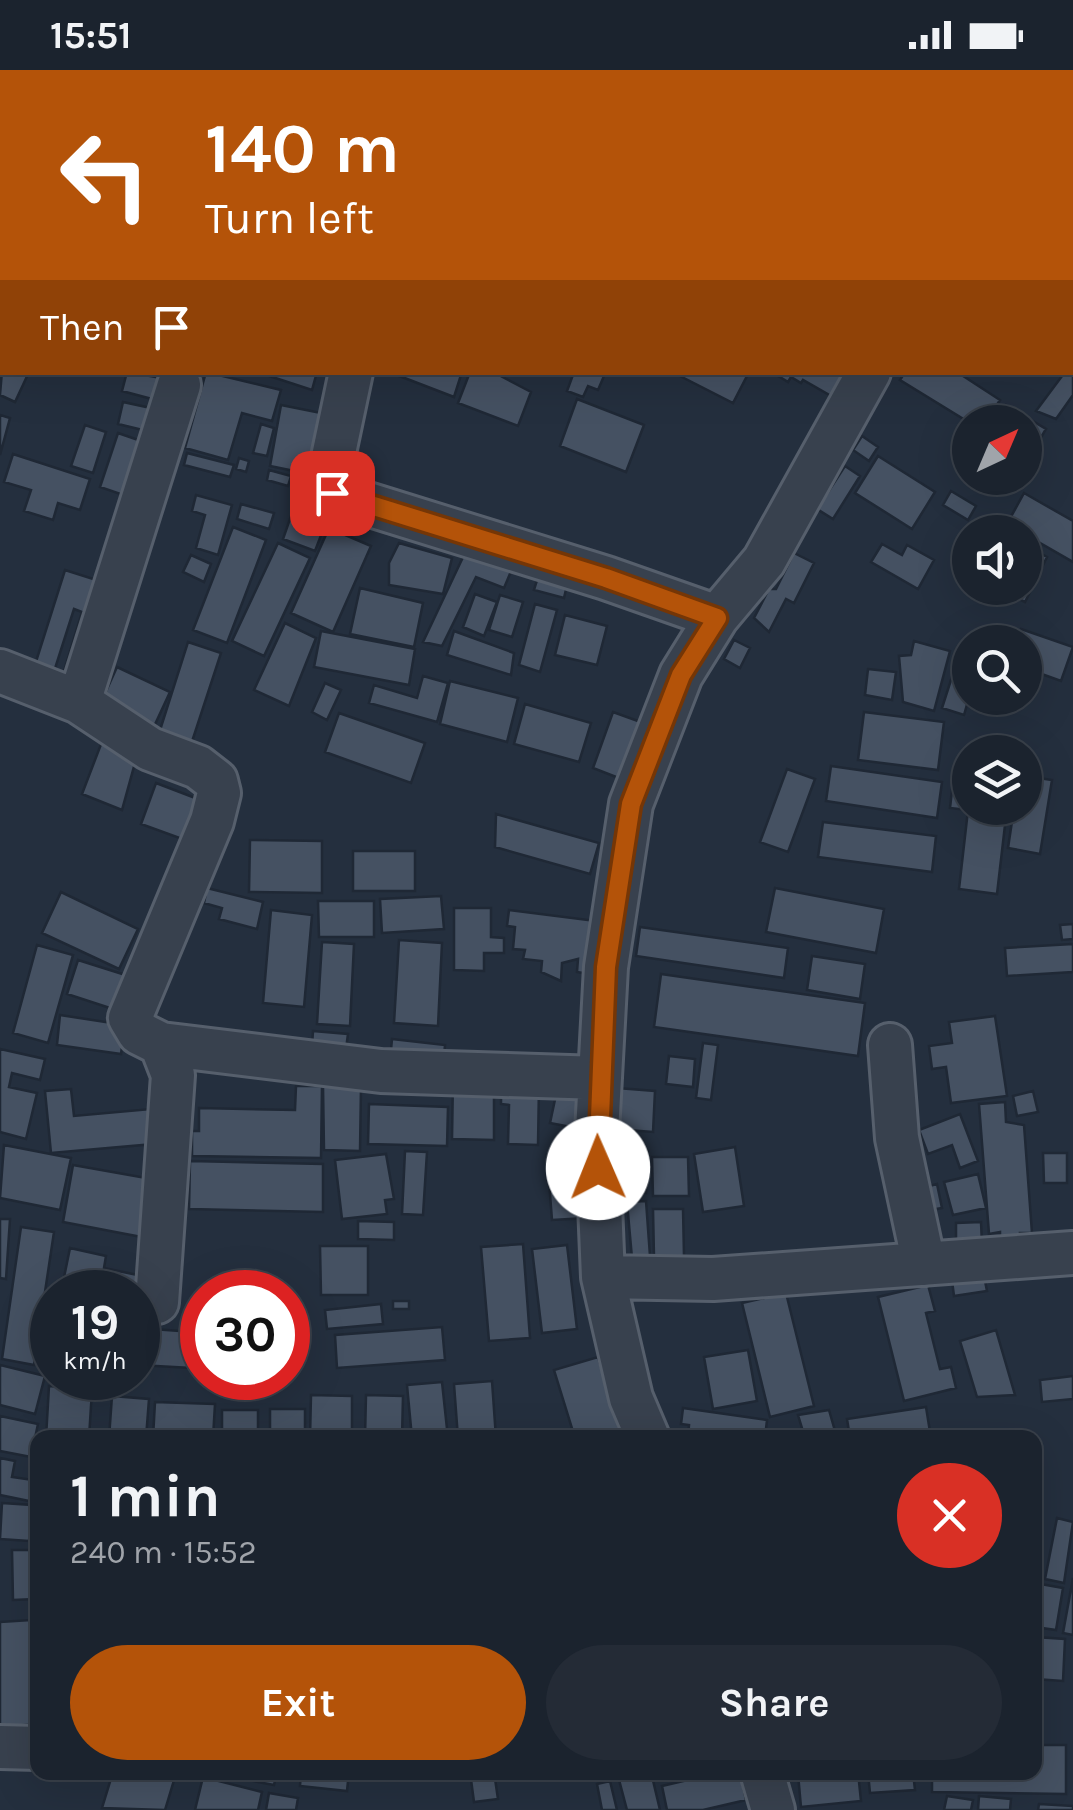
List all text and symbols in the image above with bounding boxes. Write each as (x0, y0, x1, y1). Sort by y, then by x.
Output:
text: 15:51 (50, 13, 132, 58)
text: 140 m (205, 108, 400, 190)
icon: left (40, 110, 170, 240)
text: Turn left (205, 192, 374, 244)
icon: arrive (144, 300, 199, 355)
text: Then (40, 305, 124, 350)
north arrow (952, 405, 1042, 495)
map controls (952, 405, 1042, 825)
pin (290, 451, 375, 536)
icon: arrive (305, 466, 360, 521)
button: sound (952, 515, 1042, 605)
button: search (952, 625, 1042, 715)
button: layers (952, 735, 1042, 825)
position arrow (546, 1116, 650, 1220)
speed limit sign: 30 (180, 1270, 310, 1400)
text: 19 (71, 1293, 119, 1352)
text: km/h (63, 1346, 127, 1375)
text: 1 min (70, 1461, 221, 1531)
button: close (897, 1463, 1002, 1568)
text: 240 m · 15:52 (70, 1534, 256, 1571)
button: Exit (70, 1645, 526, 1760)
button: Share (546, 1645, 1002, 1760)

